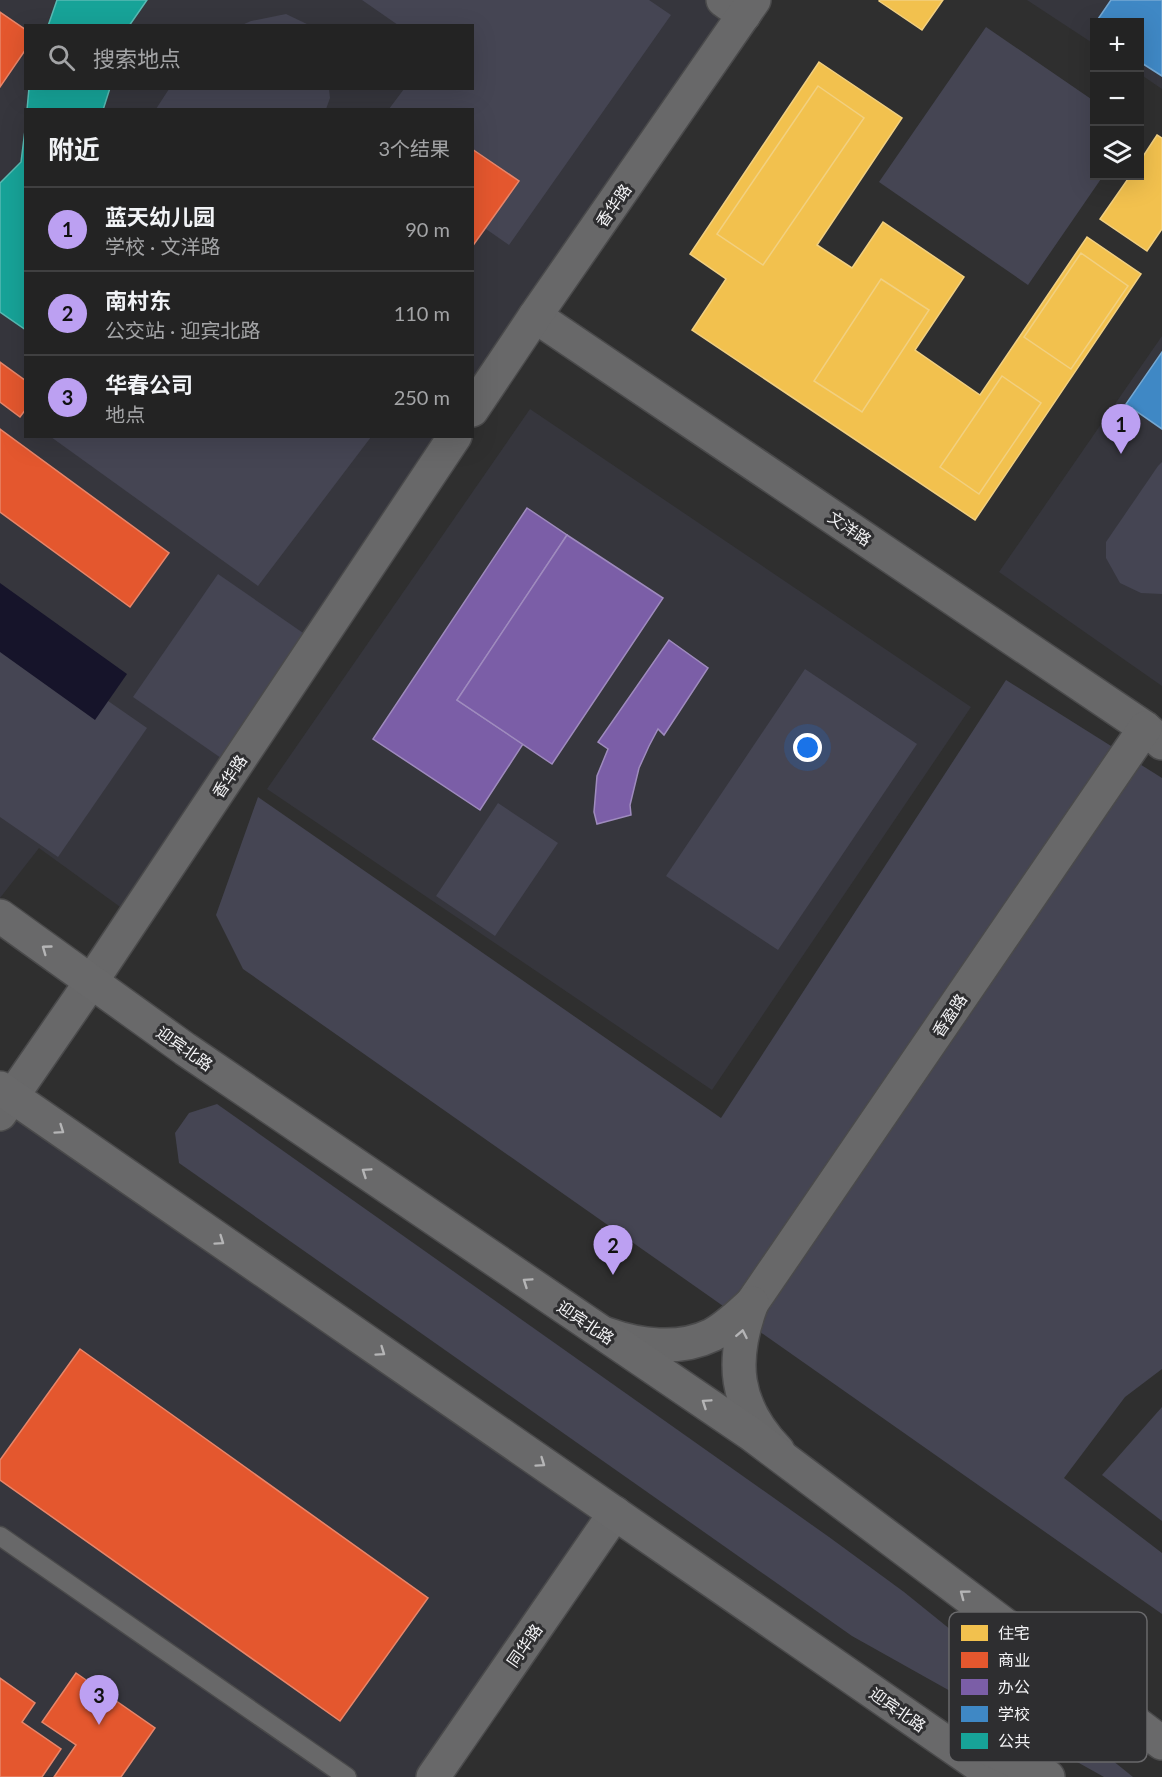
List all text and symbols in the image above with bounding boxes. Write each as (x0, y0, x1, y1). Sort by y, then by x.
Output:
map controls (1090, 18, 1144, 180)
button: + (1090, 18, 1144, 72)
search box (24, 24, 474, 90)
icon: search (45, 41, 78, 74)
text: 搜索地点 (93, 45, 181, 72)
button: − (1090, 72, 1144, 126)
button: layers (1090, 126, 1144, 180)
text: 附近 (48, 133, 100, 165)
text: 3个结果 (378, 136, 450, 160)
street label: 香华路 (591, 180, 635, 230)
text: 蓝天幼儿园 (105, 203, 215, 230)
text: 1 (62, 217, 73, 241)
text: 90 m (405, 217, 450, 241)
text: 学校 · 文洋路 (105, 234, 220, 258)
text: 南村东 (105, 287, 171, 314)
text: 2 (62, 301, 73, 325)
text: 110 m (394, 301, 450, 325)
text: 公交站 · 迎宾北路 (105, 318, 260, 342)
text: 华春公司 (105, 371, 193, 398)
text: 3 (62, 385, 73, 409)
text: 250 m (394, 385, 450, 409)
text: 地点 (105, 402, 145, 426)
pin: 1 (1102, 404, 1140, 454)
street label: 文洋路 (825, 507, 875, 549)
your location (793, 733, 822, 762)
street label: 香华路 (208, 751, 250, 801)
one-way arrow (41, 945, 52, 956)
street label: 香盈路 (928, 990, 970, 1040)
street label: 迎宾北路 (153, 1022, 217, 1074)
one-way arrow (53, 1123, 64, 1134)
one-way arrow (362, 1168, 373, 1179)
pin: 2 (594, 1226, 632, 1275)
one-way arrow (213, 1234, 224, 1245)
one-way arrow (523, 1278, 534, 1289)
street label: 迎宾北路 (554, 1296, 618, 1348)
one-way arrow (735, 1330, 748, 1340)
one-way arrow (374, 1345, 385, 1356)
one-way arrow (702, 1399, 713, 1410)
one-way arrow (535, 1456, 546, 1467)
one-way arrow (960, 1590, 971, 1601)
legend (949, 1612, 1147, 1762)
street label: 同华路 (502, 1620, 546, 1670)
text: 住宅 (998, 1623, 1030, 1642)
text: 商业 (998, 1650, 1030, 1669)
pin: 3 (80, 1676, 118, 1725)
text: 办公 (998, 1677, 1030, 1696)
street label: 迎宾北路 (866, 1683, 930, 1735)
text: 学校 (998, 1704, 1030, 1723)
text: 公共 (998, 1731, 1030, 1750)

